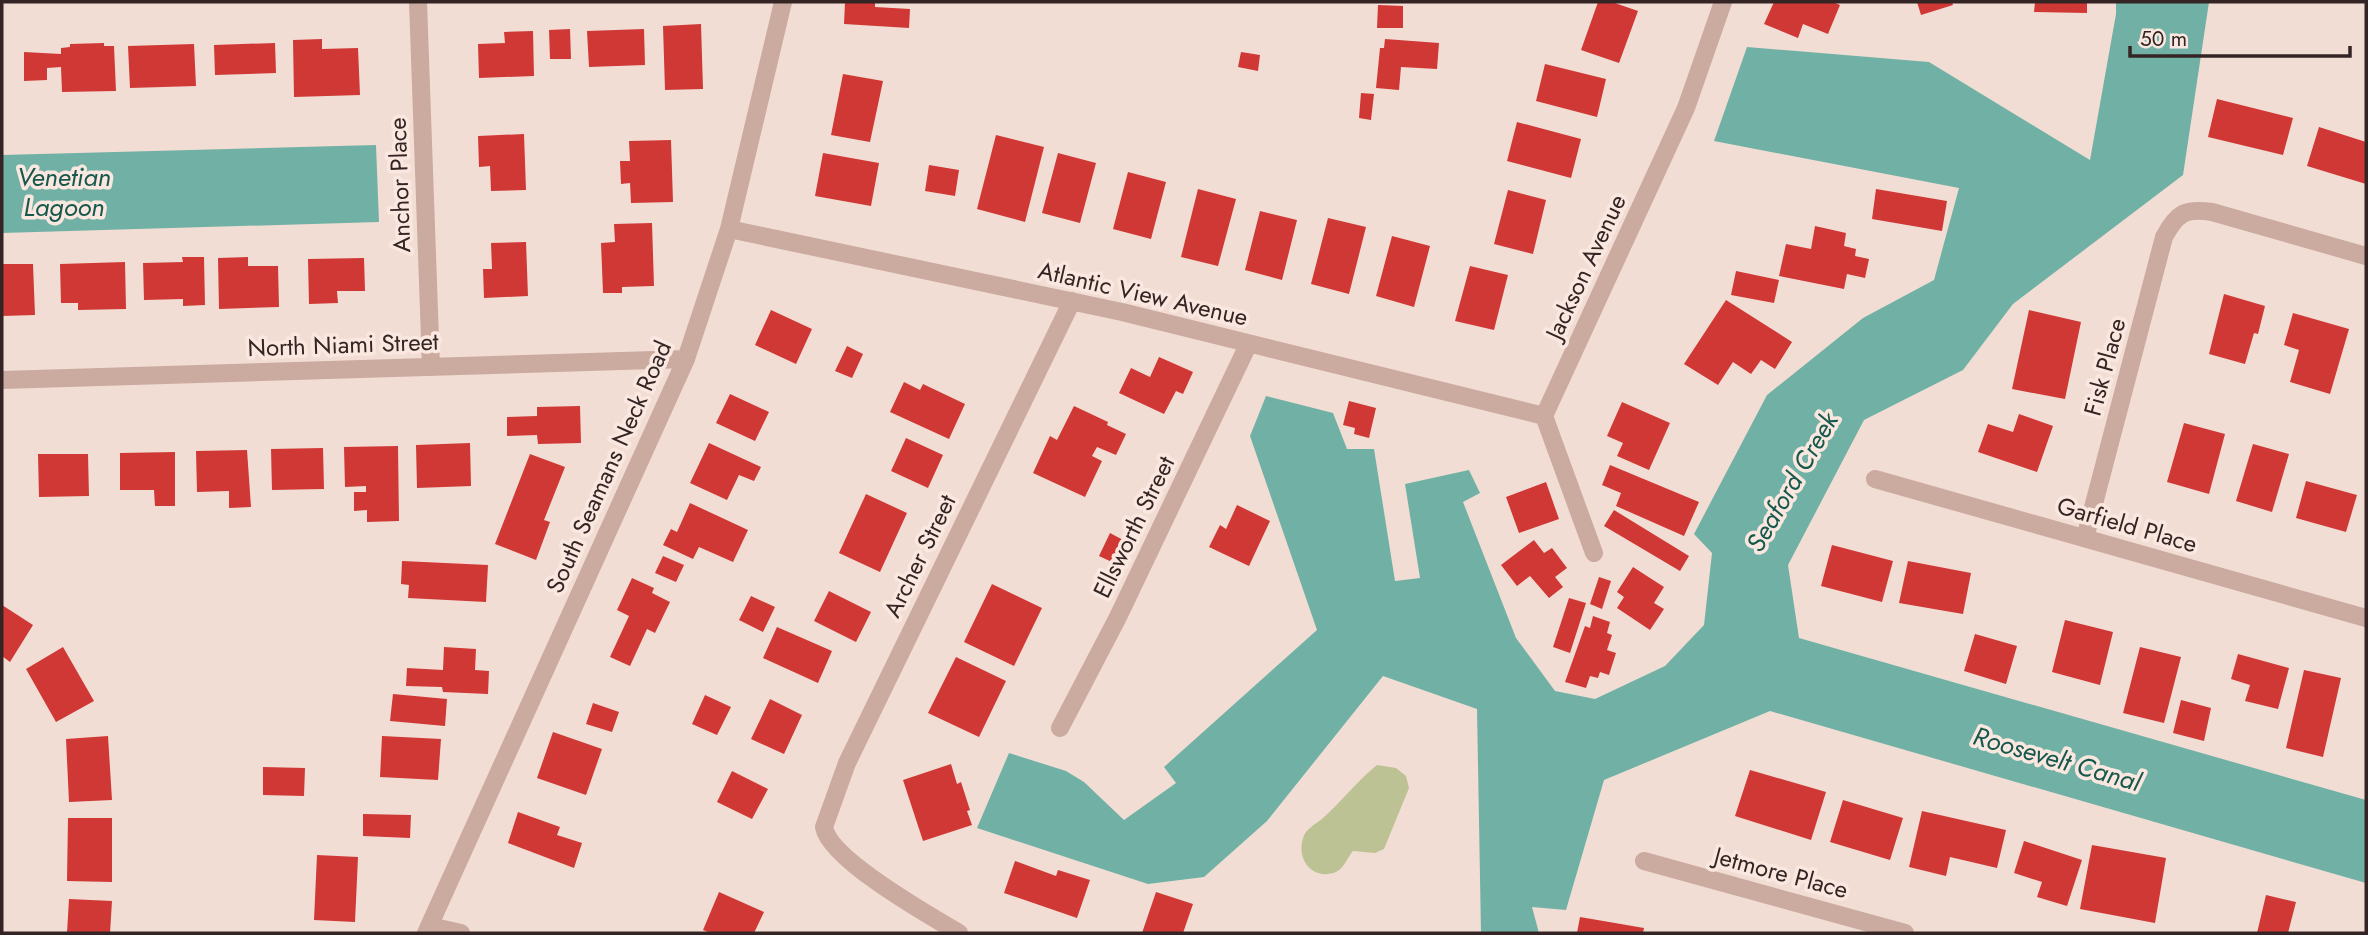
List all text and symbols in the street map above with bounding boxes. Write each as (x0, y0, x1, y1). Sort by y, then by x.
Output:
scale bar (2130, 14, 2350, 58)
text: 50 m (2140, 24, 2187, 54)
street label: Anchor Place (380, 117, 419, 253)
water label: Venetian Lagoon (17, 158, 111, 226)
street label: Jackson Avenue (1535, 188, 1635, 348)
street label: Atlantic View Avenue (1035, 252, 1251, 335)
street label: Fisk Place (2075, 314, 2134, 420)
street label: North Niami Street (247, 324, 439, 365)
street label: South Seamans Neck Road (537, 335, 680, 599)
water label: Seaford Creek (1737, 403, 1848, 559)
street label: Ellsworth Street (1084, 450, 1183, 604)
street label: Archer Street (875, 488, 965, 623)
street label: Garfield Place (2053, 488, 2201, 561)
water label: Roosevelt Canal (1969, 717, 2147, 801)
street label: Jetmore Place (1707, 837, 1852, 907)

